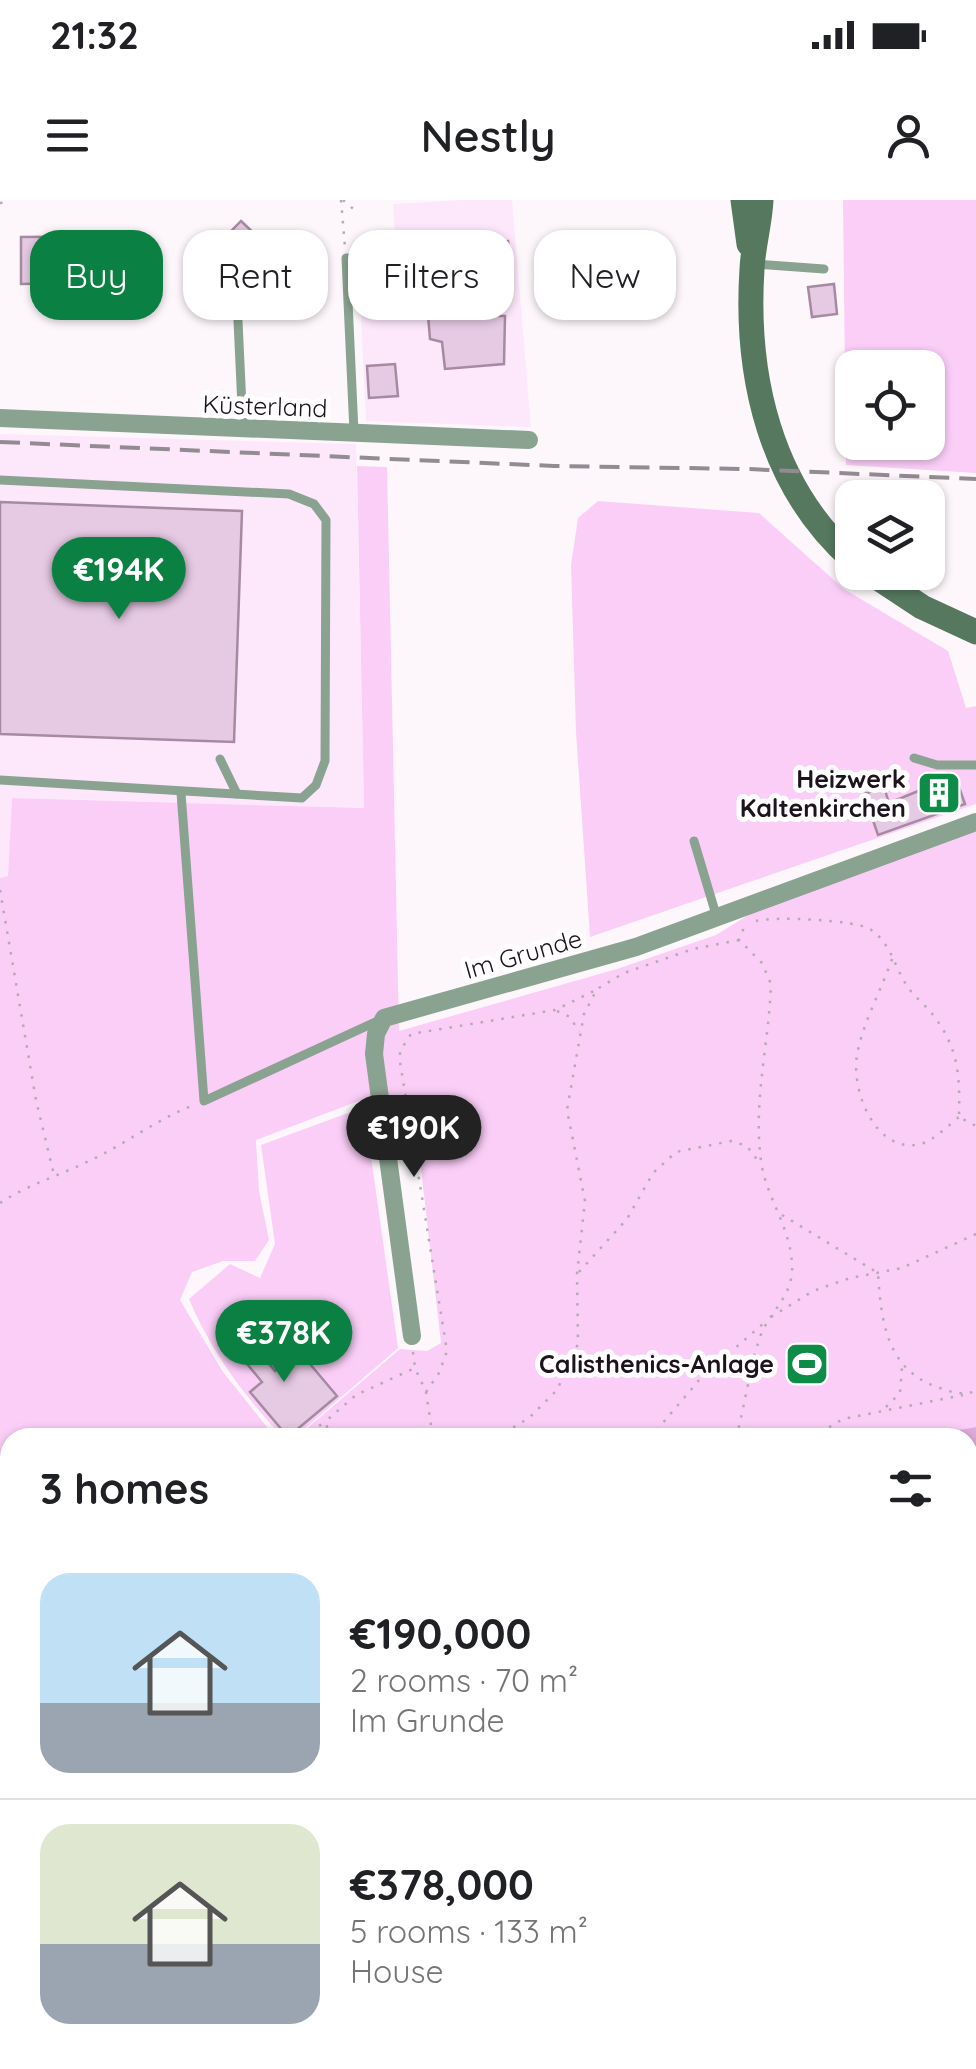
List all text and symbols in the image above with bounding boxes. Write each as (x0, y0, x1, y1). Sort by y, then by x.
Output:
text: 21:32 (50, 11, 139, 59)
text: Nestly (420, 107, 556, 163)
icon: menu (40, 108, 95, 163)
icon: person (881, 108, 936, 163)
chip: Buy (30, 230, 163, 320)
chip: Rent (183, 230, 328, 320)
chip: Filters (348, 230, 514, 320)
chip: New (534, 230, 676, 320)
map controls (835, 350, 945, 590)
button: locate (835, 350, 945, 460)
street label: Küsterland (202, 388, 328, 423)
button: layers (835, 480, 945, 590)
pin: €194K (49, 537, 189, 622)
text: €194K (74, 549, 164, 589)
place label: Heizwerk Kaltenkirchen (740, 763, 906, 823)
building icon: Heizwerk Kaltenkirchen (916, 770, 962, 816)
street label: Im Grunde (461, 922, 585, 985)
pin: €190K (344, 1095, 484, 1180)
text: €190K (368, 1107, 460, 1147)
pin: €378K (214, 1300, 354, 1385)
text: €378K (237, 1312, 331, 1352)
sports icon: Calisthenics-Anlage (784, 1341, 830, 1387)
place label: Calisthenics-Anlage (539, 1348, 774, 1379)
icon: filters (883, 1461, 938, 1516)
text: 3 homes (40, 1462, 209, 1515)
text: €190,000 (350, 1607, 531, 1660)
icon: home (120, 1613, 240, 1733)
text: 2 rooms · 70 m² (350, 1660, 578, 1700)
text: Im Grunde (350, 1700, 505, 1740)
text: €378,000 (350, 1858, 534, 1911)
icon: home (120, 1864, 240, 1984)
text: 5 rooms · 133 m² (350, 1911, 588, 1951)
text: House (350, 1951, 444, 1991)

